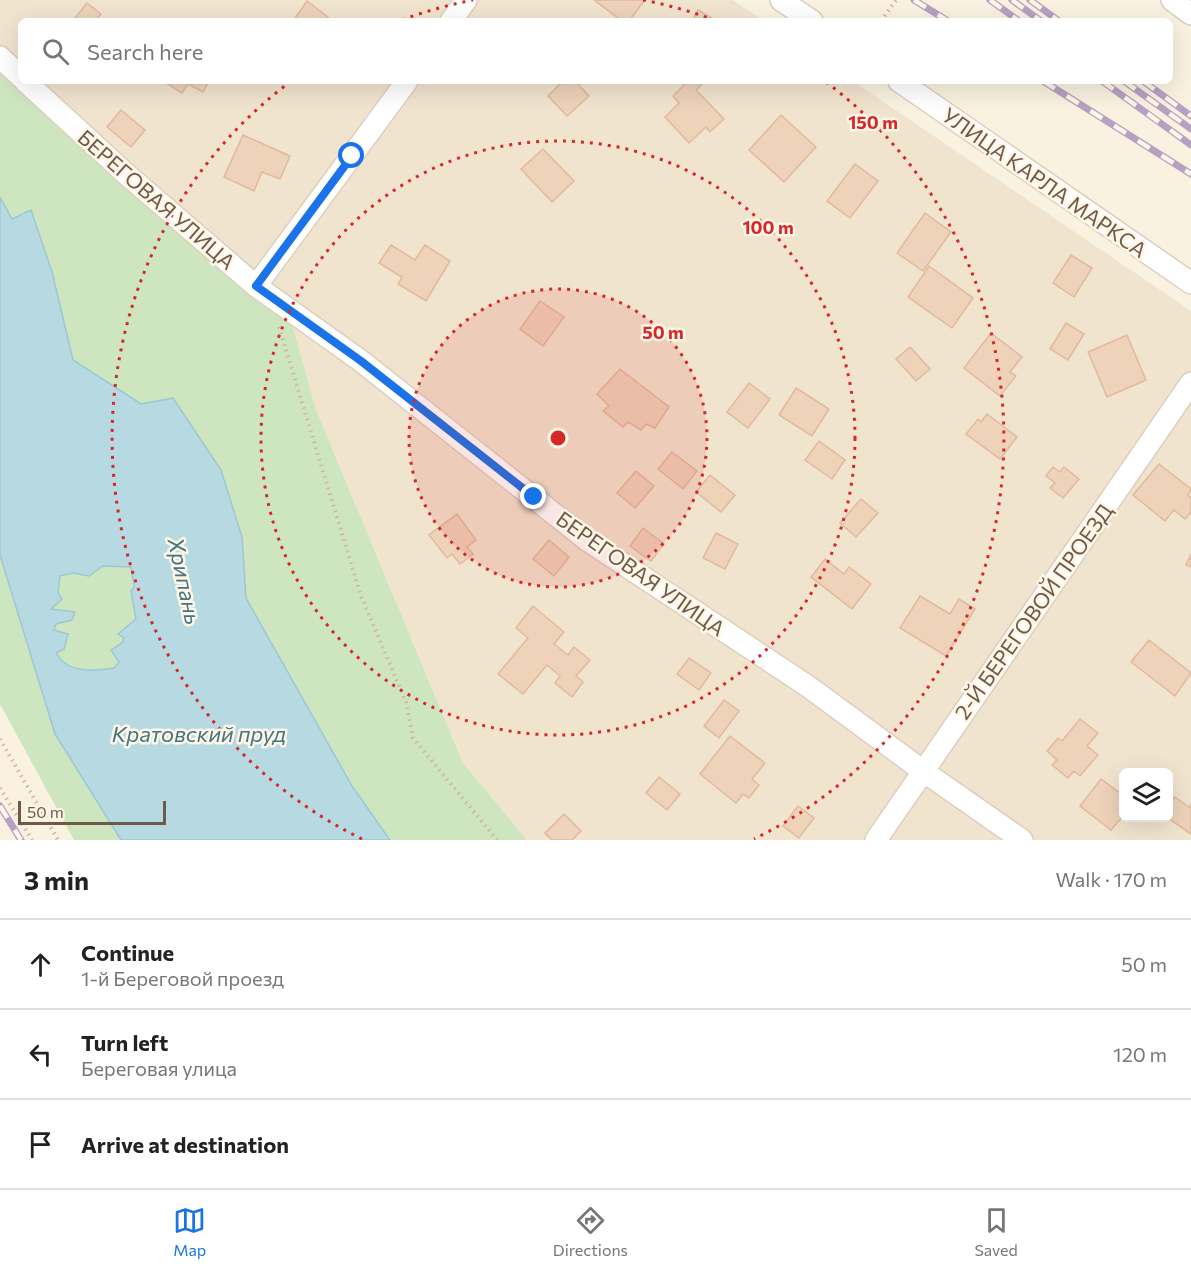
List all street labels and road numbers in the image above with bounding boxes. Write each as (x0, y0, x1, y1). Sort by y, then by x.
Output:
street label: УЛИЦА КАРЛА МАРКСА (938, 102, 1152, 262)
street label: БЕРЕГОВАЯ УЛИЦА (73, 124, 241, 274)
street label: 2-Й БЕРЕГОВОЙ ПРОЕЗД (949, 498, 1117, 724)
street label: БЕРЕГОВАЯ УЛИЦА (552, 505, 730, 641)

